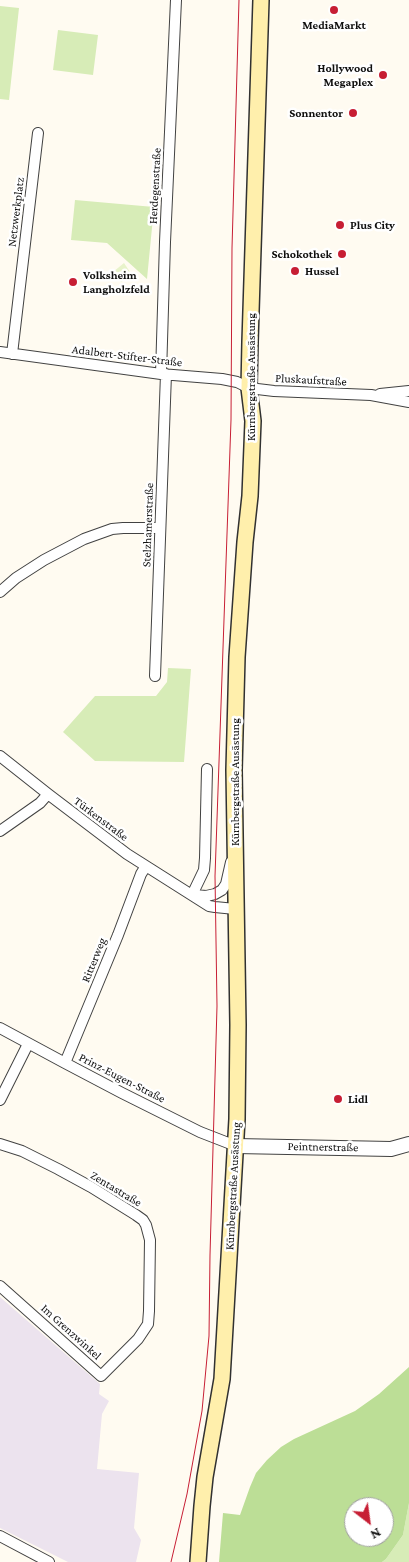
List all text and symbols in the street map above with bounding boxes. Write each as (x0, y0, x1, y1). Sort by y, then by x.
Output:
marker: MediaMarkt (328, 4, 340, 16)
place label: MediaMarkt (302, 18, 366, 32)
place label: Hollywood Megaplex (317, 61, 373, 89)
marker: Hollywood Megaplex (377, 69, 389, 81)
place label: Sonnentor (289, 106, 343, 120)
marker: Sonnentor (347, 107, 359, 119)
street label: Herdegenstraße (146, 147, 164, 225)
street label: Netzwerkplatz (5, 176, 27, 248)
place label: Plus City (350, 218, 395, 232)
marker: Plus City (334, 219, 346, 231)
place label: Schokothek (272, 247, 332, 261)
marker: Schokothek (336, 248, 348, 260)
place label: Hussel (305, 264, 339, 278)
marker: Hussel (289, 265, 301, 277)
place label: Volksheim Langholzfeld (83, 268, 150, 296)
marker: Volksheim Langholzfeld (67, 276, 79, 288)
street label: Kürnbergstraße Ausästung (244, 313, 258, 441)
street label: Adalbert-Stifter-Straße (71, 342, 183, 370)
street label: Pluskaufstraße (275, 371, 347, 389)
street label: Stelzhamerstraße (139, 483, 157, 567)
street label: Kürnbergstraße Ausästung (228, 718, 242, 846)
street label: Türkenstraße (71, 794, 131, 844)
street label: Ritterweg (79, 936, 109, 984)
street label: Prinz-Eugen-Straße (76, 1050, 168, 1106)
place label: Lidl (348, 1092, 368, 1106)
marker: Lidl (332, 1093, 344, 1105)
street label: Kürnbergstraße Ausästung (222, 1122, 244, 1250)
street label: Peintnerstraße (288, 1139, 358, 1155)
street label: Zentastraße (88, 1168, 144, 1210)
street label: Im Grenzwinkel (38, 1301, 104, 1363)
north arrow (344, 1497, 394, 1547)
text: N (368, 1525, 384, 1543)

